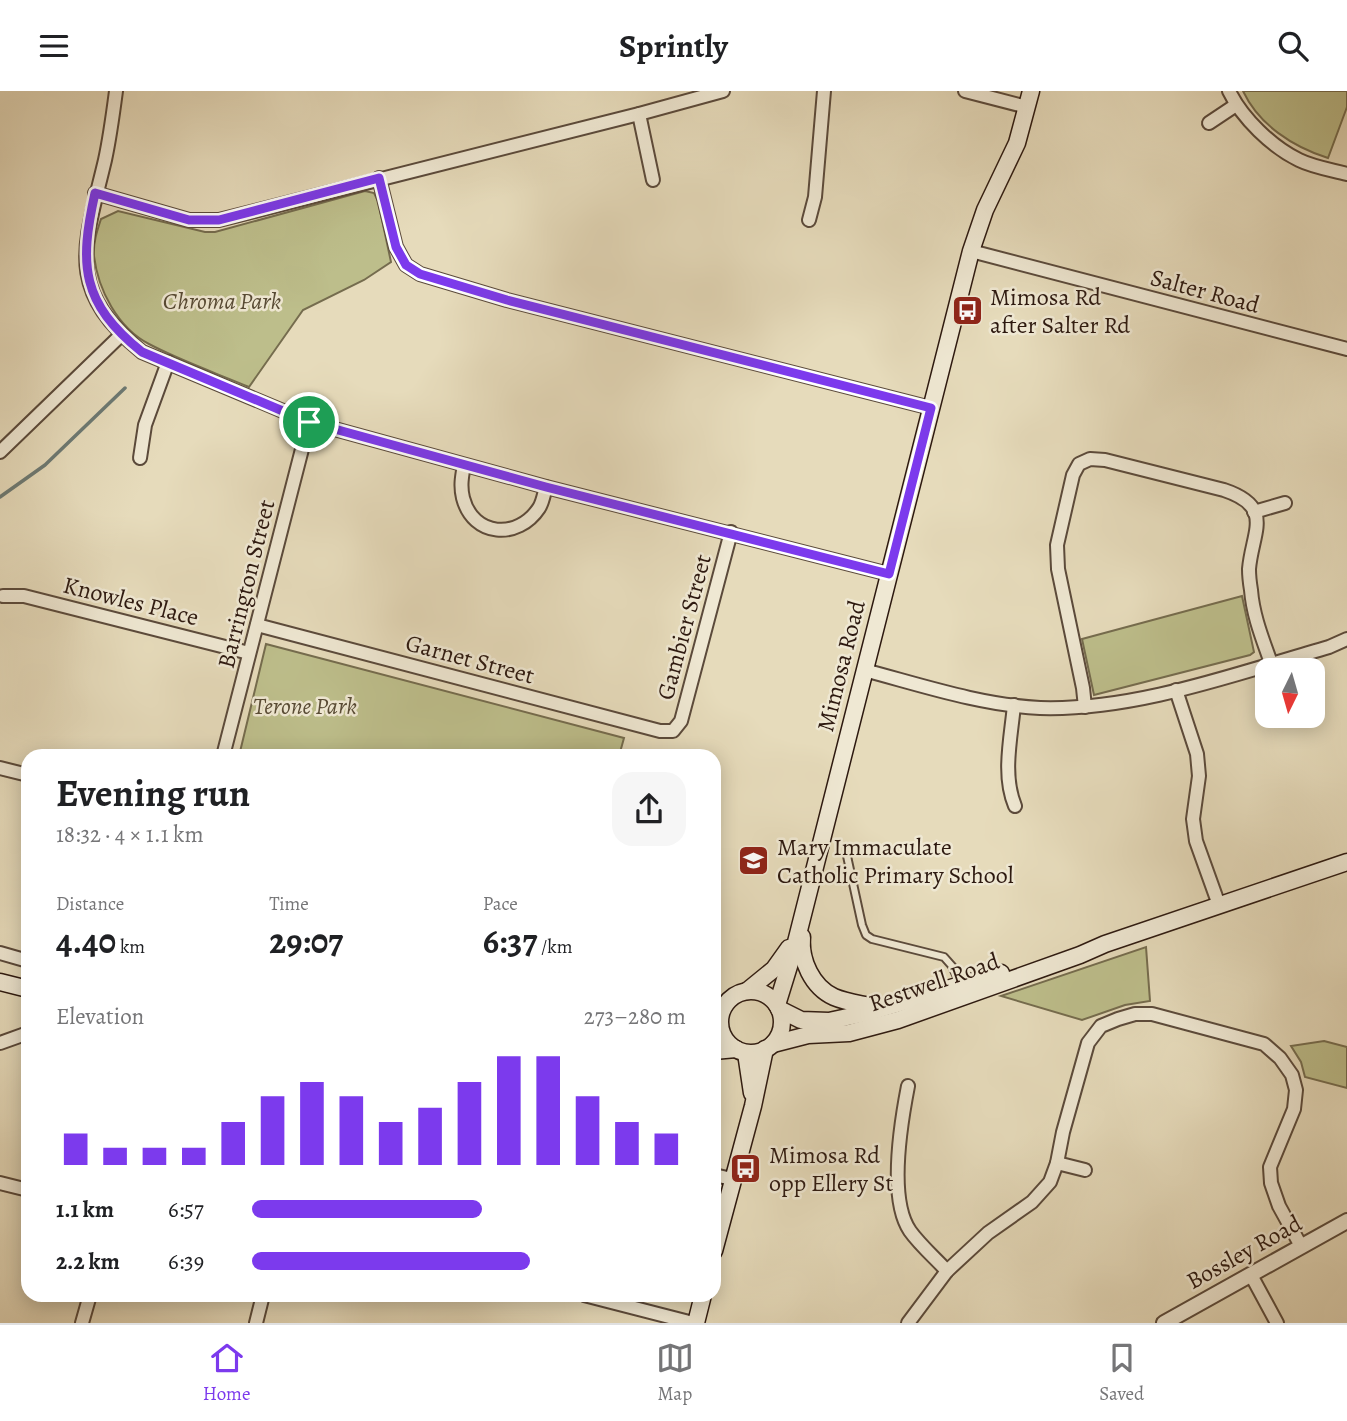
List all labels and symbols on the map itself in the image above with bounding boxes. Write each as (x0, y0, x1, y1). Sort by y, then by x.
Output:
street label: Salter Road (1147, 261, 1263, 321)
place label: Mimosa Rd after Salter Rd (990, 281, 1130, 341)
park label: Chroma Park (163, 285, 282, 317)
bus stop icon: Mimosa Rd after Salter Rd (950, 294, 984, 328)
pin (279, 392, 339, 452)
street label: Barrington Street (210, 496, 282, 672)
street label: Gambier Street (649, 551, 719, 703)
street label: Knowles Place (60, 569, 202, 633)
street label: Mimosa Road (809, 597, 873, 735)
street label: Garnet Street (402, 626, 538, 692)
north arrow (1255, 658, 1325, 728)
park label: Terone Park (253, 690, 357, 722)
place label: Mary Immaculate Catholic Primary School (777, 831, 1014, 891)
school or university icon: Mary Immaculate Catholic Primary School (737, 844, 771, 878)
street label: Restwell Road (865, 945, 1004, 1019)
place label: Mimosa Rd opp Ellery St (769, 1139, 893, 1199)
bus stop icon: Mimosa Rd opp Ellery St (729, 1152, 763, 1186)
street label: Bossley Road (1181, 1207, 1308, 1297)

